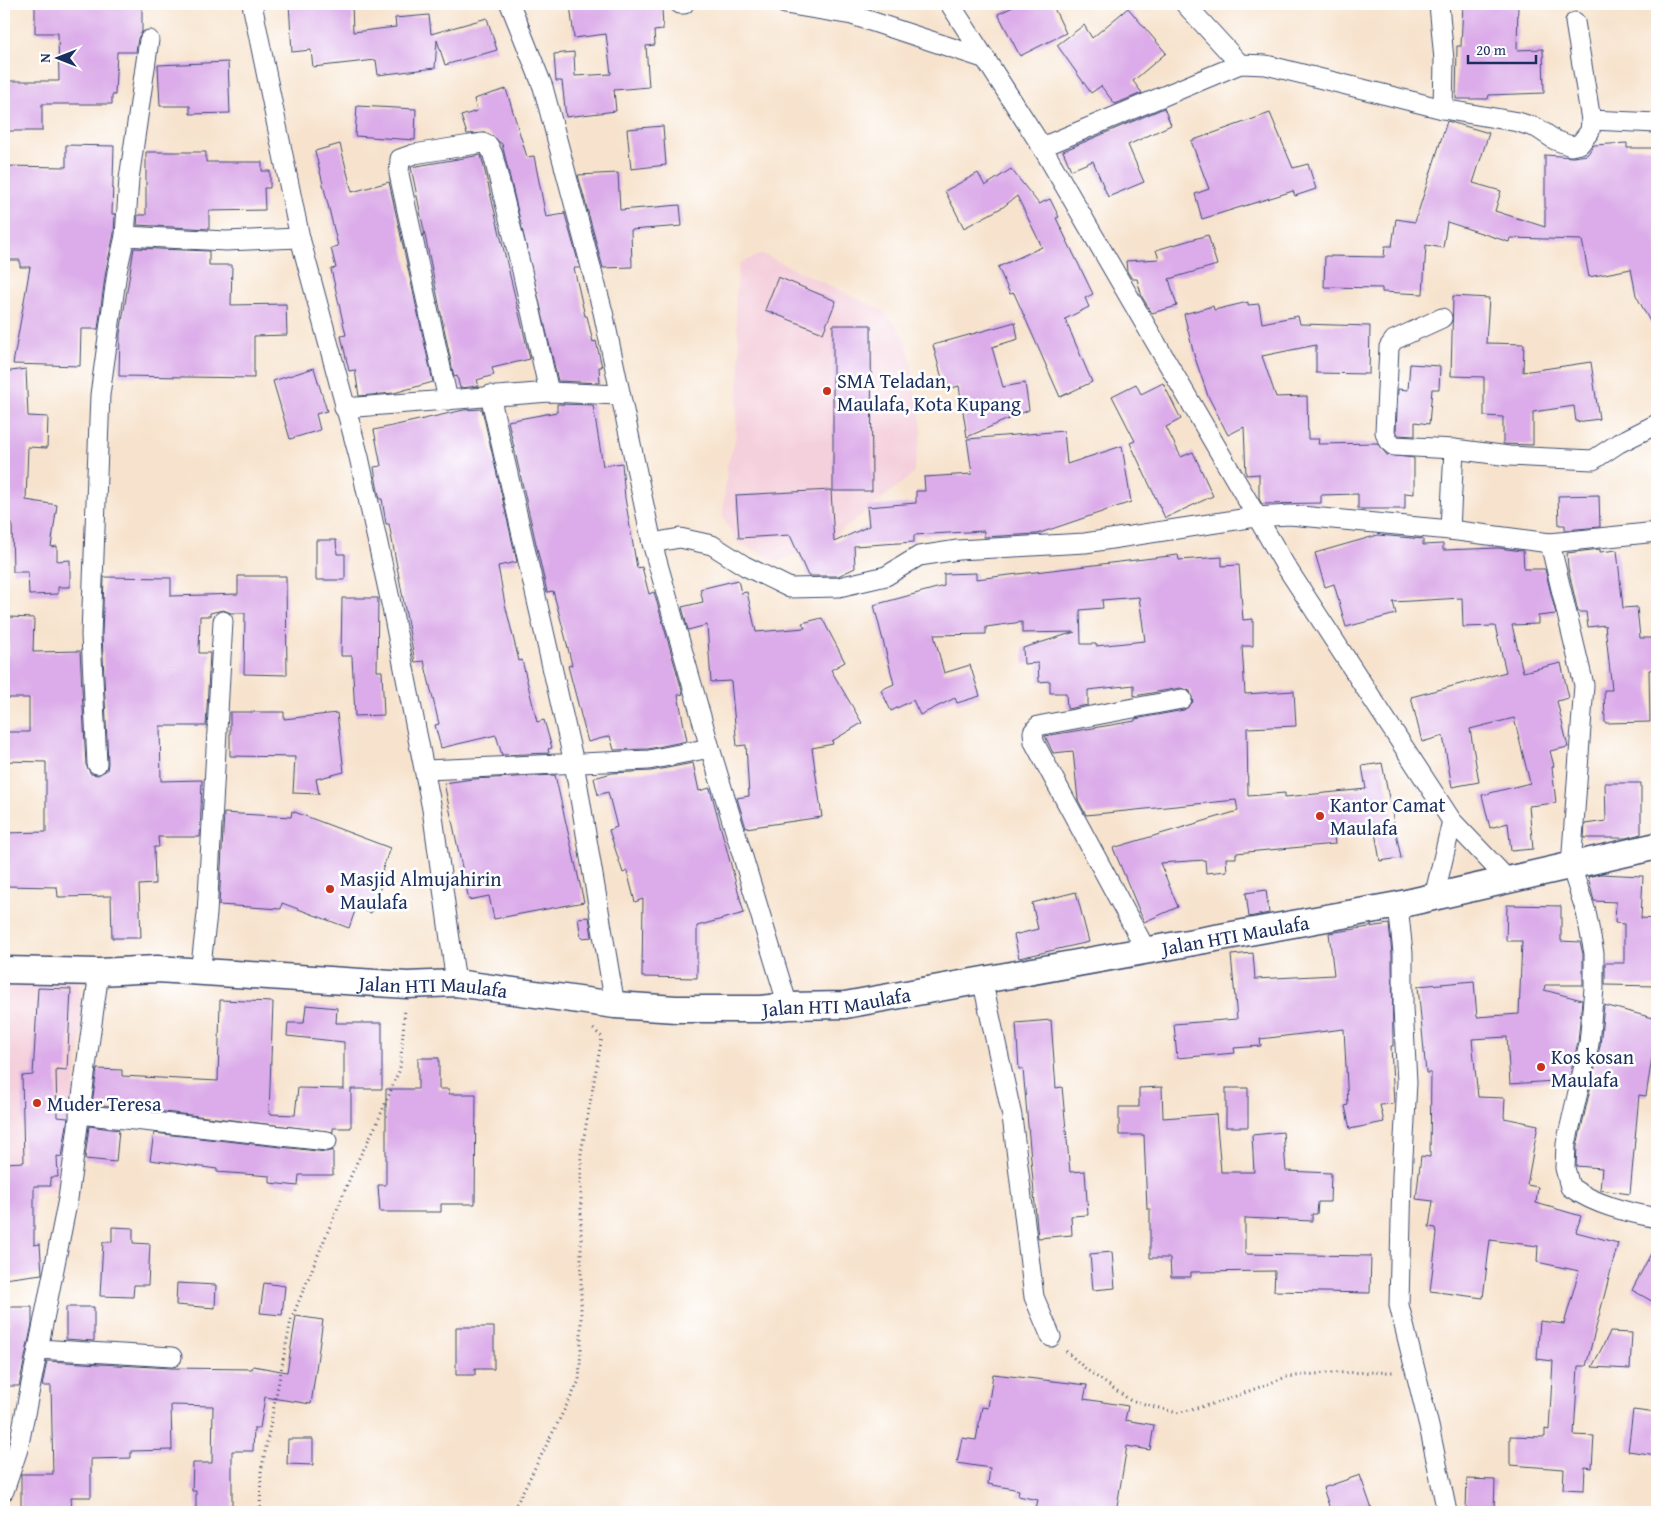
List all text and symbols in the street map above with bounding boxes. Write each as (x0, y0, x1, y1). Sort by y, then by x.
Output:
north arrow (32, 32, 82, 82)
scale bar (1468, 32, 1536, 64)
text: 20 m (1476, 39, 1507, 60)
text: N (35, 53, 55, 63)
place label: SMA Teladan, Maulafa, Kota Kupang (837, 366, 1021, 418)
marker: SMA Teladan, Maulafa, Kota Kupang (821, 385, 833, 397)
place label: Kantor Camat Maulafa (1330, 790, 1446, 842)
marker: Kantor Camat Maulafa (1314, 810, 1326, 822)
place label: Masjid Almujahirin Maulafa (340, 864, 502, 916)
marker: Masjid Almujahirin Maulafa (324, 883, 336, 895)
street label: Jalan HTI Maulafa (1156, 907, 1312, 963)
street label: Jalan HTI Maulafa (355, 967, 510, 1005)
street label: Jalan HTI Maulafa (758, 979, 913, 1024)
place label: Kos kosan Maulafa (1551, 1042, 1634, 1094)
marker: Kos kosan Maulafa (1535, 1061, 1547, 1073)
place label: Muder Teresa (47, 1089, 162, 1118)
marker: Muder Teresa (31, 1097, 43, 1109)

